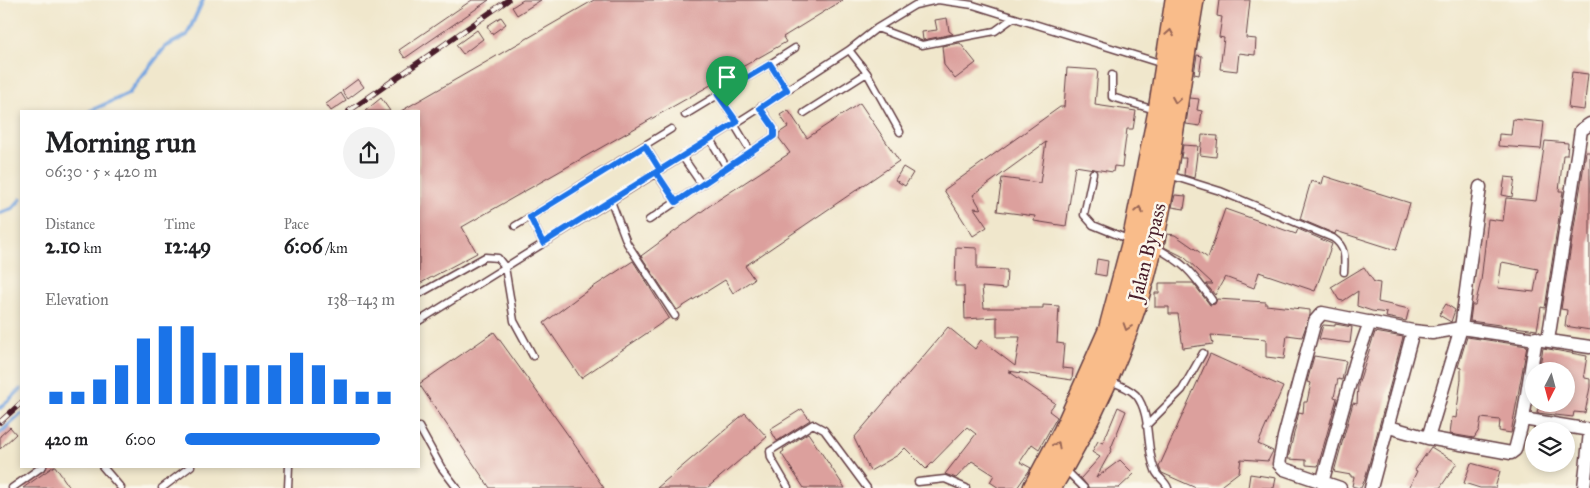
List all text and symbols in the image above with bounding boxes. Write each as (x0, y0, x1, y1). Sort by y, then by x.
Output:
one-way arrow (1165, 29, 1175, 38)
pin (706, 56, 748, 107)
icon: arrive (713, 63, 741, 91)
one-way arrow (1171, 96, 1182, 104)
text: Morning run (45, 125, 196, 160)
button: share (343, 127, 395, 179)
text: 06:30 · 5 × 420 m (45, 162, 157, 181)
street label: Jalan Bypass (1123, 200, 1172, 306)
one-way arrow (1134, 206, 1144, 215)
text: Distance (45, 216, 95, 233)
text: Time (164, 216, 195, 233)
text: Pace (284, 216, 309, 233)
text: 2.10 (45, 233, 81, 259)
text: 12:49 (164, 233, 211, 259)
text: 6:06 (284, 233, 323, 259)
text: km (81, 240, 102, 257)
text: /km (323, 240, 348, 257)
text: Elevation (45, 290, 109, 309)
text: 138–143 m (327, 290, 395, 309)
one-way arrow (1123, 322, 1133, 330)
north arrow (1525, 362, 1575, 412)
map controls (1525, 362, 1575, 472)
button: layers (1525, 422, 1575, 472)
text: 420 m (45, 430, 88, 449)
text: 6:00 (125, 430, 156, 449)
one-way arrow (1051, 442, 1061, 451)

